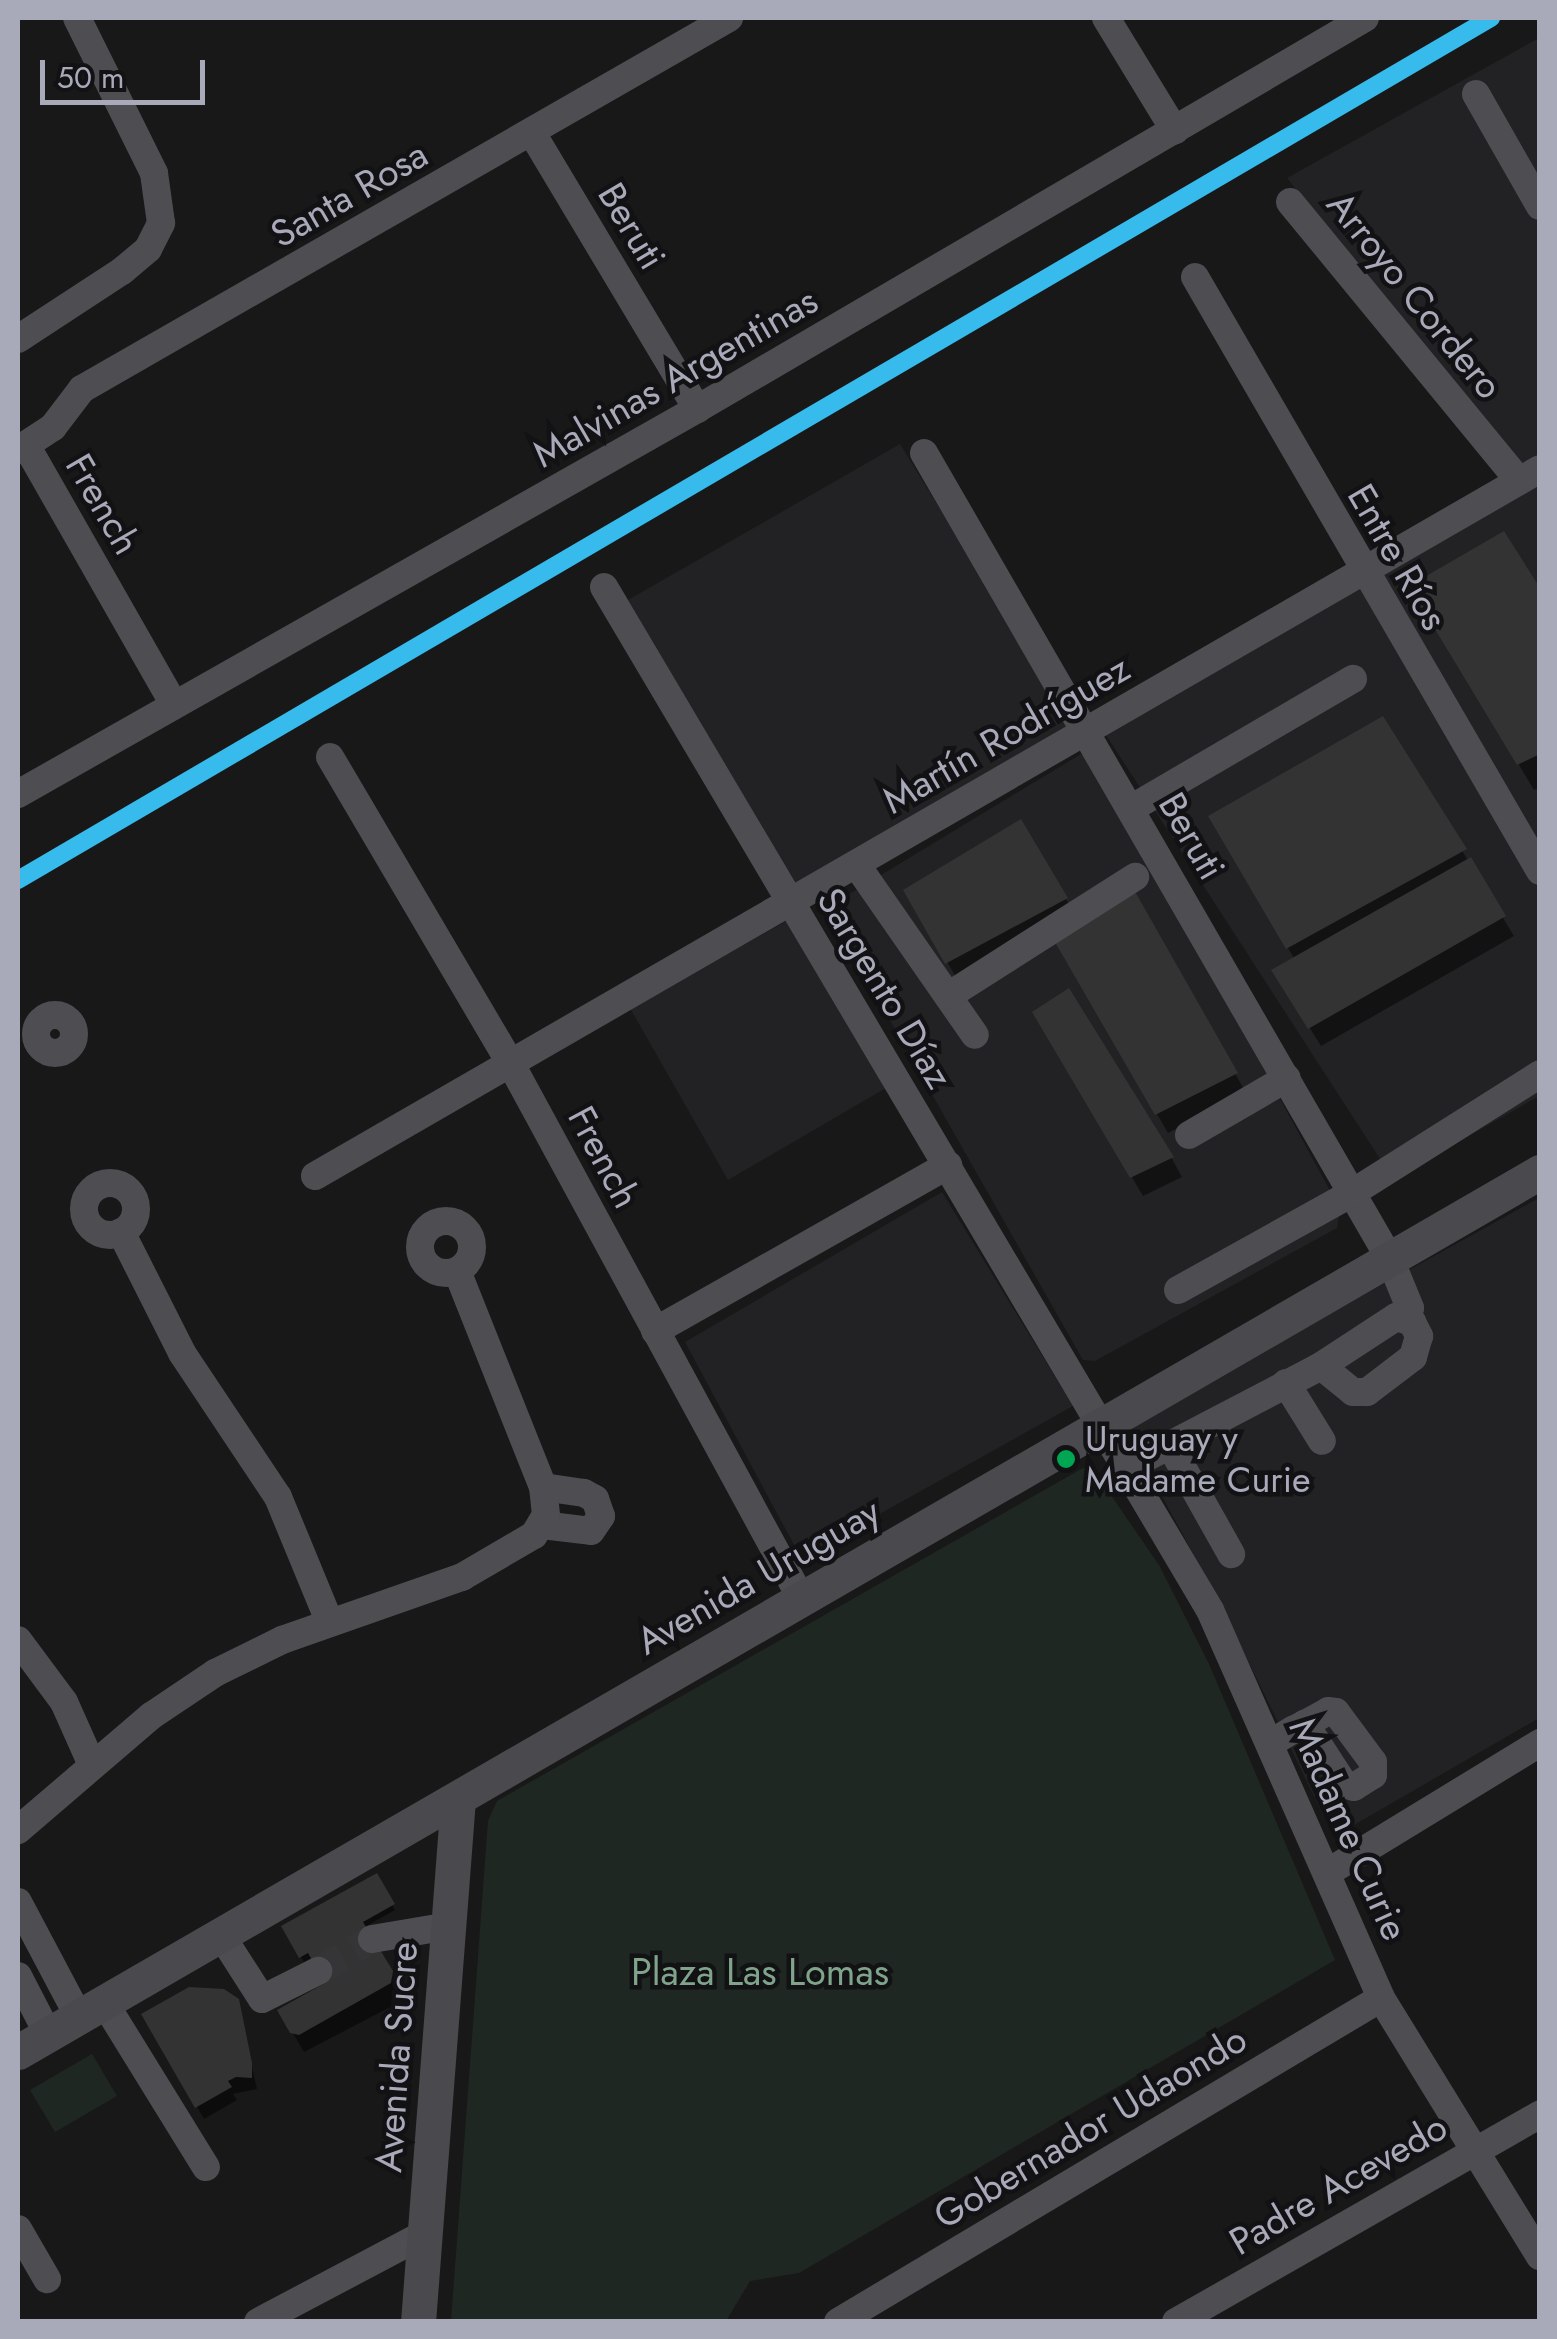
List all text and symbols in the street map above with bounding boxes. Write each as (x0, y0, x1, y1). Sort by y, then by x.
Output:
scale bar (45, 40, 210, 102)
text: 50 m (57, 56, 124, 99)
street label: Santa Rosa (262, 131, 436, 257)
street label: Beruti (589, 175, 675, 277)
street label: Arroyo Cordero (1318, 182, 1512, 408)
street label: Malvinas Argentinas (525, 277, 825, 477)
street label: French (56, 446, 150, 562)
street label: Entre Ríos (1338, 476, 1458, 638)
street label: Martín Rodríguez (875, 645, 1137, 823)
street label: Beruti (1149, 784, 1235, 888)
street label: Sargento Díaz (807, 880, 963, 1096)
street label: French (558, 1098, 650, 1216)
place label: Uruguay y Madame Curie (1085, 1416, 1311, 1501)
marker: Uruguay y Madame Curie (1056, 1449, 1076, 1469)
street label: Avenida Uruguay (628, 1488, 888, 1664)
street label: Madame Curie (1280, 1711, 1418, 1947)
street label: Avenida Sucre (365, 1940, 427, 2174)
park label: Plaza Las Lomas (631, 1949, 889, 1995)
street label: Gobernador Udaondo (926, 2016, 1254, 2238)
street label: Padre Acevedo (1221, 2103, 1455, 2265)

